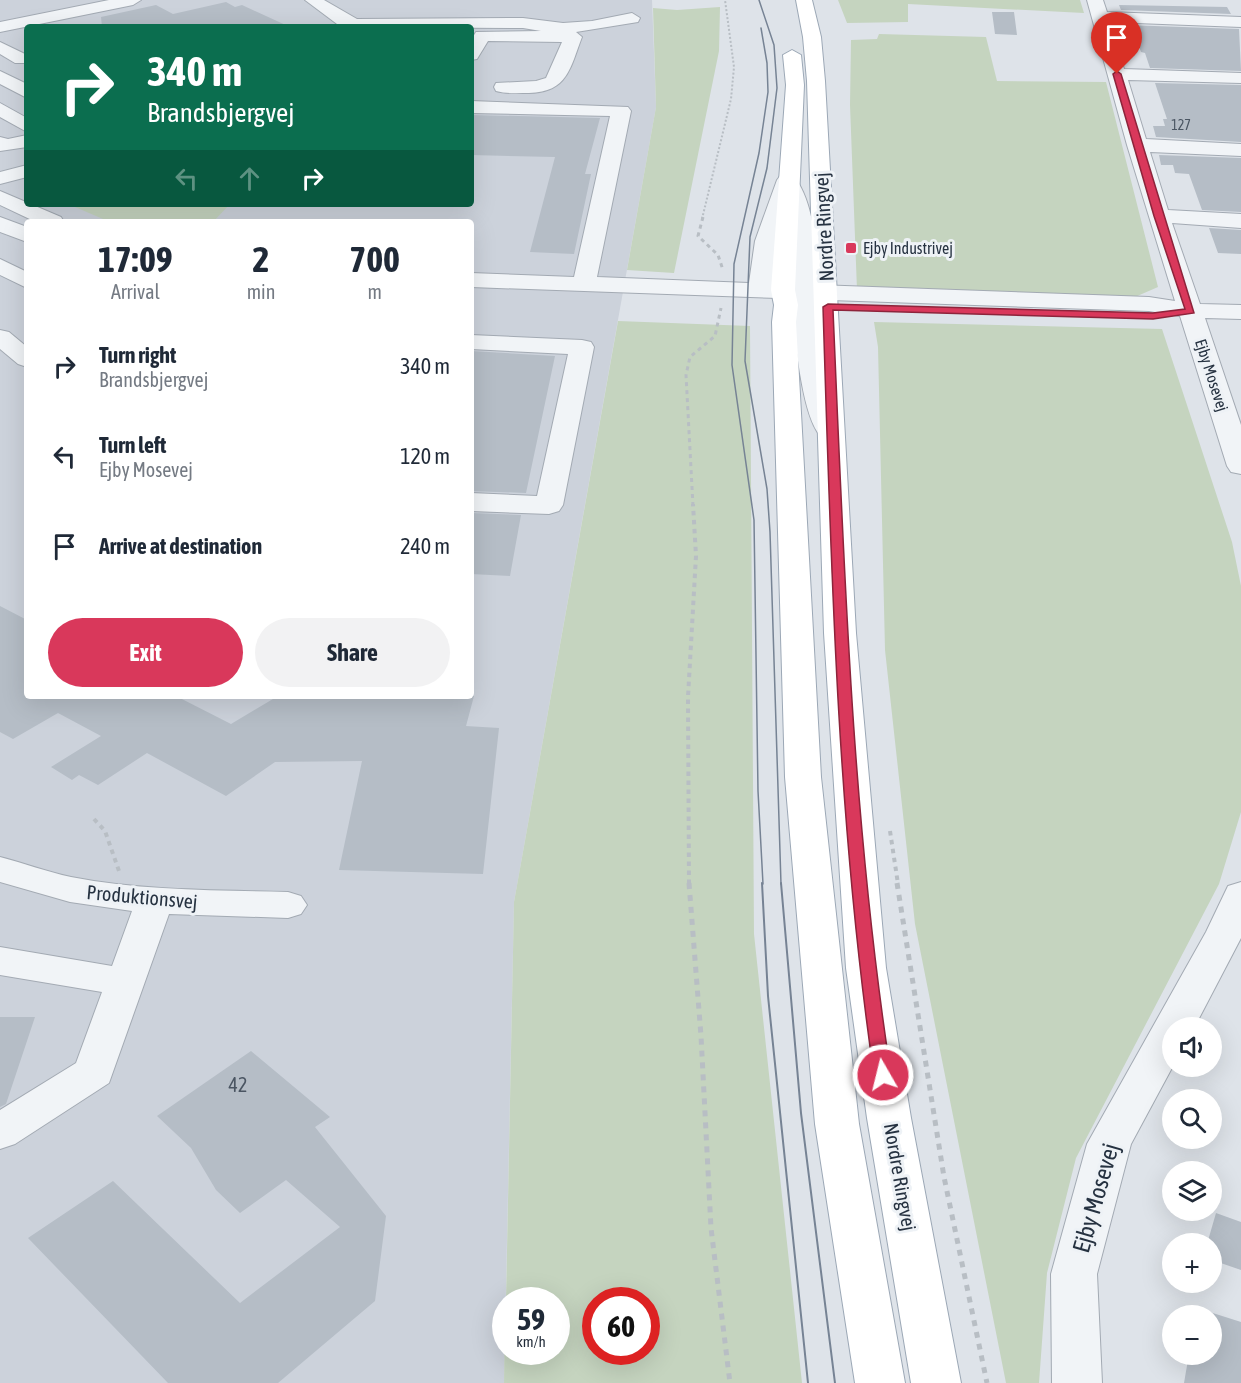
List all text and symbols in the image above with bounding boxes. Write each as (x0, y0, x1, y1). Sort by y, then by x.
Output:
pin (1091, 12, 1142, 74)
icon: arrive (1100, 21, 1133, 54)
text: 340 m (147, 47, 242, 95)
icon: right (48, 48, 126, 126)
text: Brandsbjergvej (147, 97, 295, 128)
house number: 127 (1171, 117, 1191, 133)
icon: left (170, 162, 203, 195)
icon: ahead (233, 162, 266, 195)
icon: right (296, 162, 329, 195)
street label: Nordre Ringvej (809, 172, 838, 282)
text: 17:09 (98, 238, 173, 280)
text: 2 (253, 238, 269, 280)
text: 700 (349, 238, 400, 280)
place label: Ejby Industrivej (863, 239, 953, 258)
marker: Ejby Industrivej (844, 241, 858, 255)
text: Arrival (111, 280, 160, 303)
text: min (247, 280, 275, 303)
text: m (367, 280, 382, 303)
street label: Ejby Mosevej (1191, 337, 1232, 414)
text: Turn right (99, 342, 176, 368)
icon: right (48, 350, 81, 383)
text: 340 m (400, 353, 450, 379)
text: Brandsbjergvej (99, 368, 208, 391)
text: Turn left (99, 432, 166, 458)
icon: left (48, 440, 81, 473)
text: 120 m (400, 443, 450, 469)
text: Ejby Mosevej (99, 458, 193, 481)
icon: arrive (48, 530, 81, 563)
text: Arrive at destination (99, 533, 262, 559)
text: 240 m (400, 533, 450, 559)
button: Exit (48, 618, 243, 687)
button: Share (255, 618, 450, 687)
street label: Produktionsvej (86, 880, 198, 913)
map controls (1162, 1017, 1222, 1365)
button: sound (1162, 1017, 1222, 1077)
position arrow (851, 1043, 915, 1107)
house number: 42 (229, 1073, 247, 1096)
button: search (1162, 1089, 1222, 1149)
street label: Nordre Ringvej (880, 1121, 921, 1233)
street label: Ejby Mosevej (1067, 1140, 1124, 1256)
button: layers (1162, 1161, 1222, 1221)
button: + (1162, 1233, 1222, 1293)
speed limit sign: 60 (582, 1287, 660, 1365)
text: 59 (517, 1302, 545, 1336)
button: − (1162, 1305, 1222, 1365)
text: km/h (516, 1333, 546, 1350)

